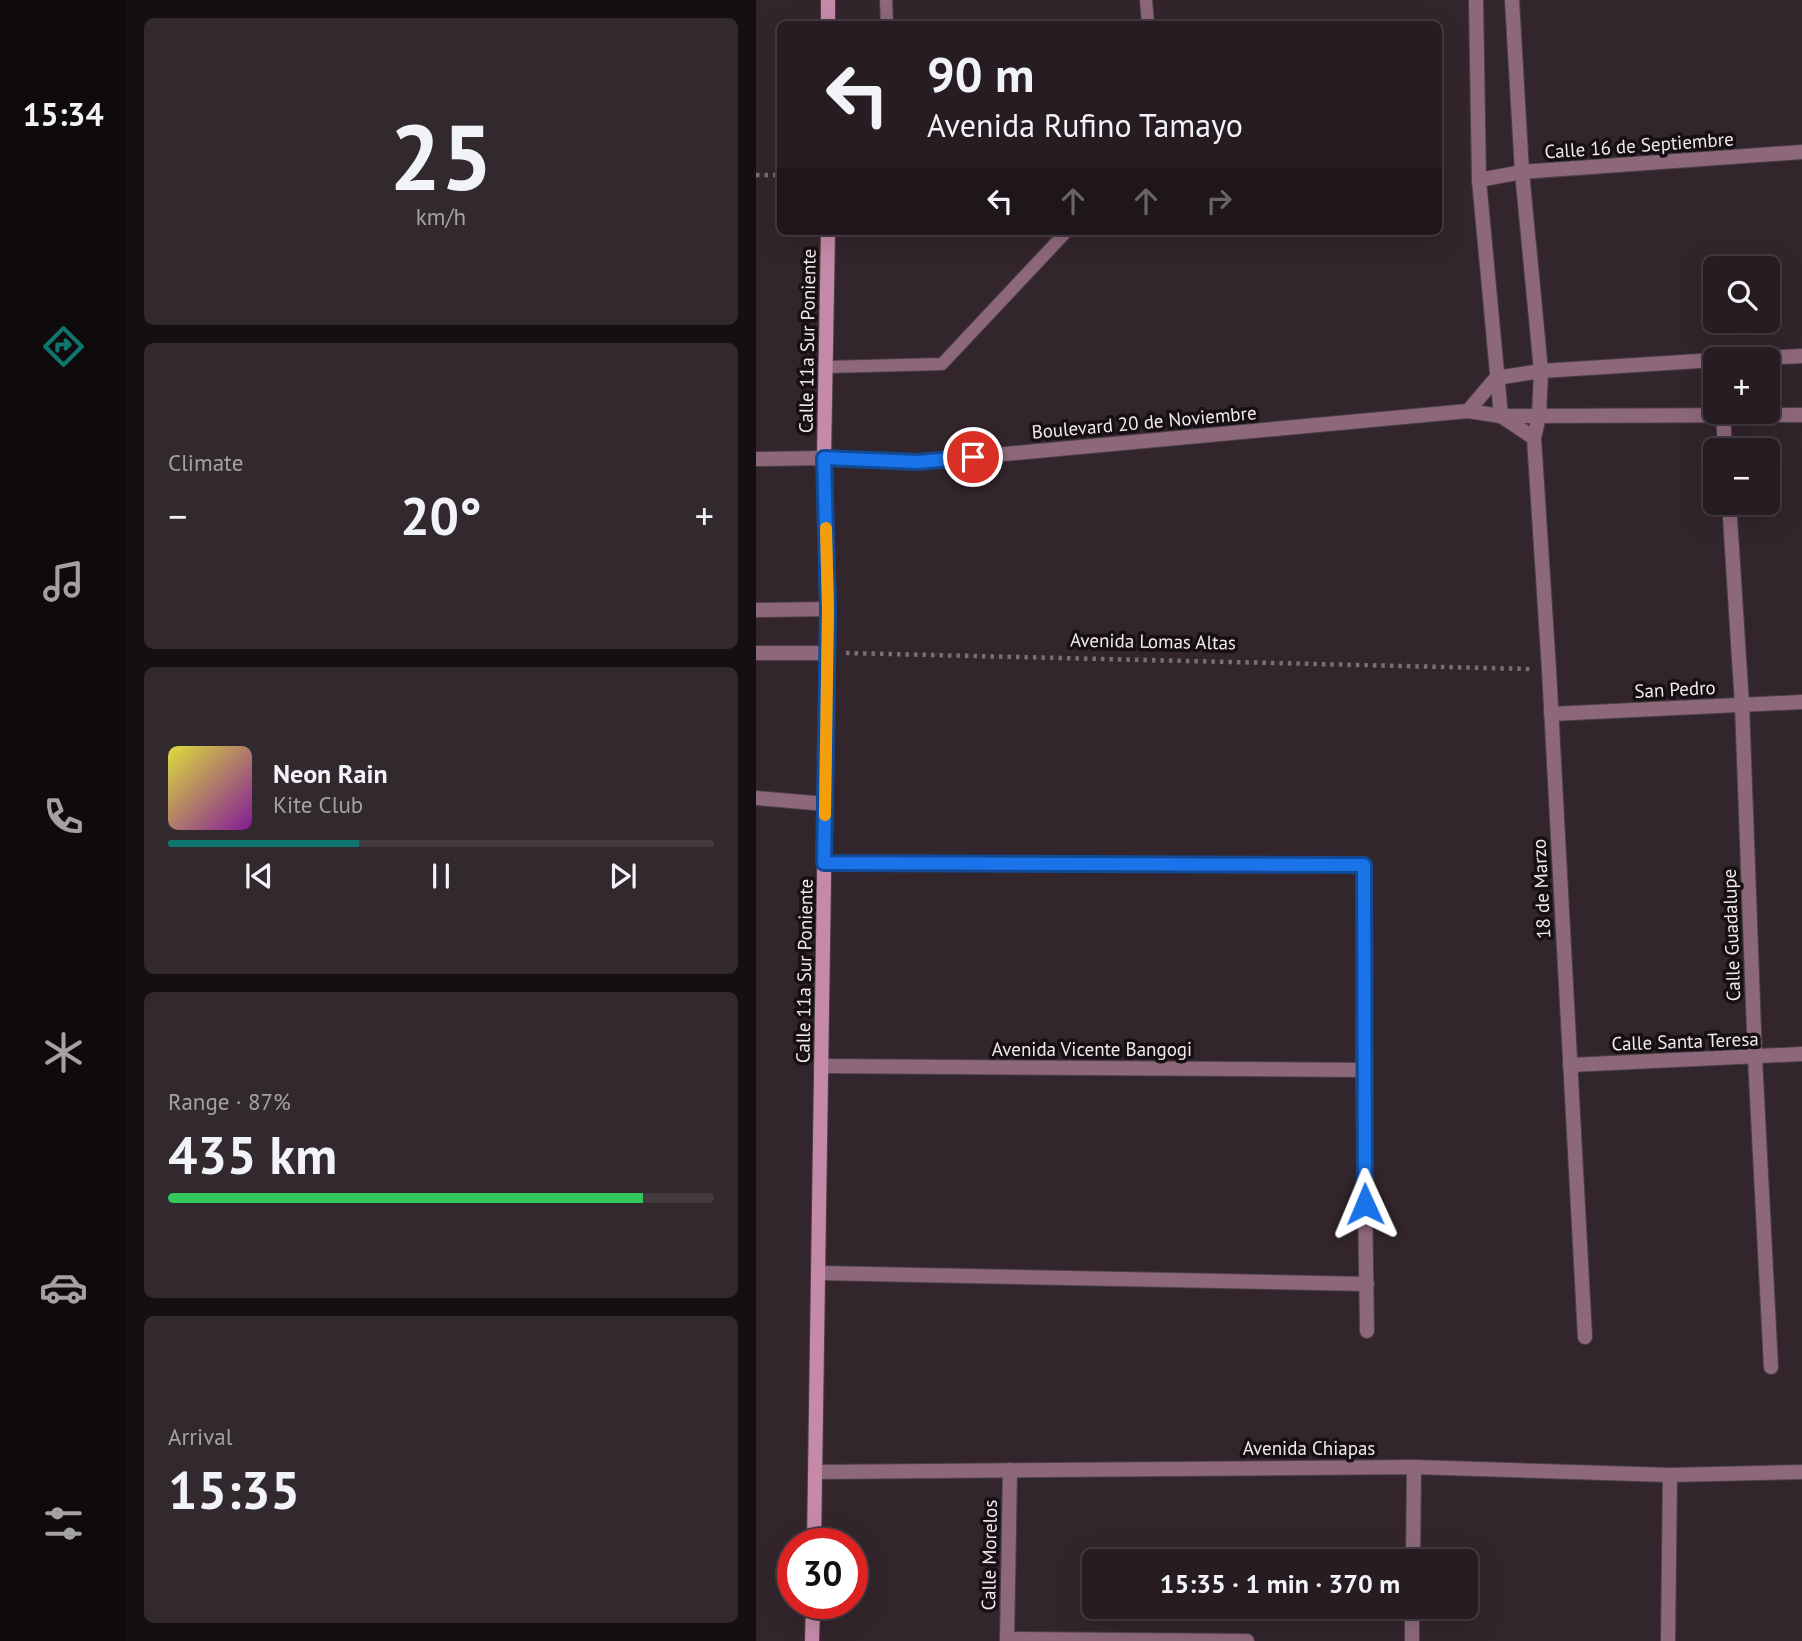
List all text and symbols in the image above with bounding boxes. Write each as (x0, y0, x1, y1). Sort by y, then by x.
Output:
text: 90 m (927, 42, 1034, 106)
icon: left (812, 49, 903, 140)
text: 15:34 (22, 93, 104, 135)
text: 25 (389, 97, 493, 215)
text: Avenida Rufino Tamayo (927, 104, 1243, 146)
street label: Calle 16 de Septiembre (1544, 126, 1734, 164)
icon: left (981, 182, 1019, 220)
icon: ahead (1054, 182, 1092, 220)
icon: ahead (1127, 182, 1165, 220)
icon: right (1200, 182, 1238, 220)
text: km/h (416, 202, 466, 231)
street label: Calle 11a Sur Poniente (793, 249, 821, 433)
map controls (1703, 256, 1780, 515)
button: search (1703, 256, 1780, 333)
icon: directions (39, 322, 88, 371)
button: + (1703, 347, 1780, 424)
street label: Boulevard 20 de Noviembre (1030, 400, 1258, 444)
pin (943, 427, 1003, 487)
icon: arrive (954, 438, 992, 476)
button: − (1703, 438, 1780, 515)
text: Climate (168, 448, 243, 477)
text: 20° (400, 482, 482, 549)
text: − (168, 491, 187, 540)
text: + (695, 491, 714, 540)
icon: music (39, 557, 88, 606)
street label: Avenida Lomas Altas (1070, 628, 1236, 654)
street label: San Pedro (1634, 675, 1716, 703)
text: Neon Rain (273, 757, 388, 790)
text: Kite Club (273, 790, 363, 819)
icon: phone (39, 792, 88, 841)
street label: 18 de Marzo (1526, 838, 1556, 940)
icon: previous (240, 857, 278, 895)
icon: pause (422, 857, 460, 895)
icon: next (604, 857, 642, 895)
street label: Calle Guadalupe (1717, 868, 1745, 1002)
street label: Calle 11a Sur Poniente (790, 879, 818, 1063)
street label: Calle Santa Teresa (1611, 1026, 1759, 1056)
icon: climate (39, 1028, 88, 1077)
street label: Avenida Vicente Bangogi (992, 1037, 1192, 1061)
text: Range · 87% (168, 1087, 291, 1116)
text: 435 km (168, 1121, 337, 1188)
position arrow (1328, 1167, 1402, 1241)
icon: car (39, 1263, 88, 1312)
text: Arrival (168, 1422, 232, 1451)
street label: Avenida Chiapas (1243, 1436, 1375, 1460)
text: 15:35 (168, 1456, 300, 1523)
icon: filters (39, 1499, 88, 1548)
street label: Calle Morelos (976, 1499, 1002, 1611)
speed limit sign: 30 (777, 1528, 868, 1619)
text: 15:35 · 1 min · 370 m (1160, 1567, 1400, 1600)

